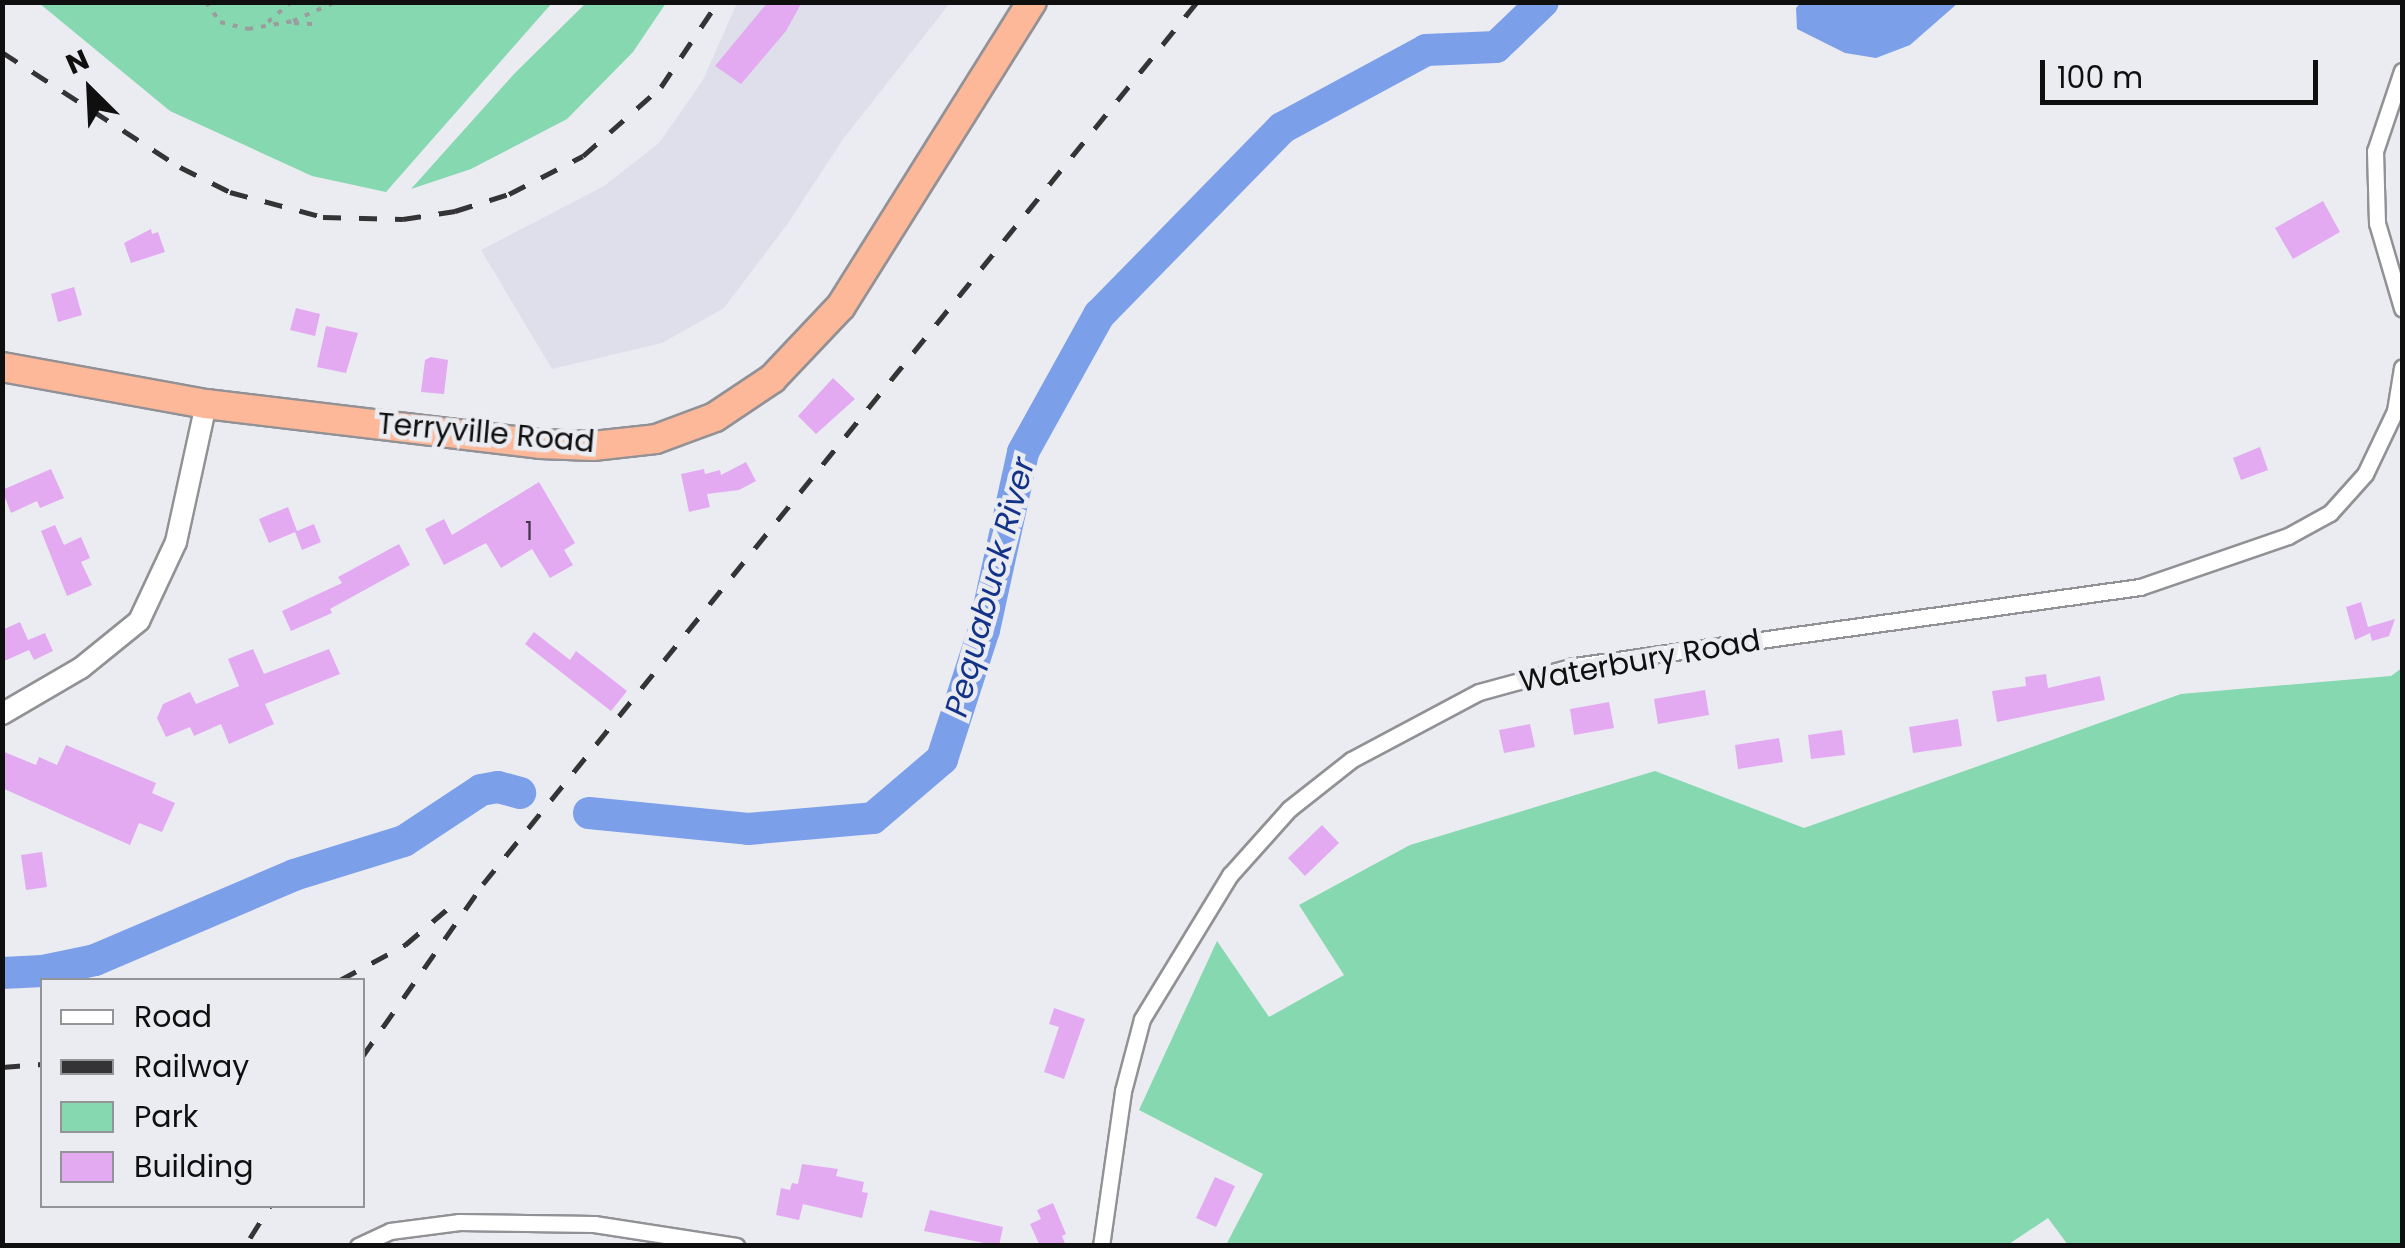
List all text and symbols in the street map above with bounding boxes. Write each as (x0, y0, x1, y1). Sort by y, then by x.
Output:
north arrow (40, 40, 140, 140)
text: N (60, 40, 95, 84)
scale bar (2045, 40, 2322, 102)
text: 100 m (2057, 56, 2143, 99)
street label: Terryville Road (376, 406, 596, 460)
water label: Pequabuck River (937, 453, 1043, 721)
house number: 1 (525, 517, 533, 547)
street label: Waterbury Road (1517, 622, 1763, 700)
legend (40, 978, 365, 1208)
text: Road (134, 995, 212, 1038)
text: Railway (134, 1045, 249, 1088)
text: Park (134, 1095, 198, 1138)
text: Building (134, 1145, 254, 1188)

